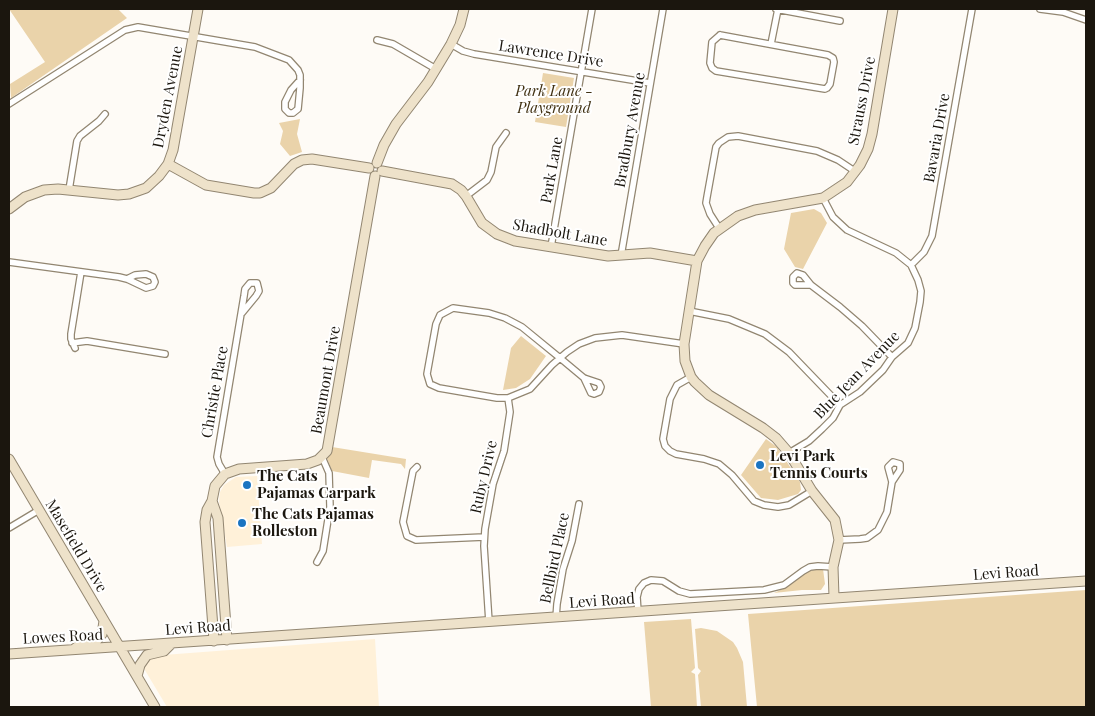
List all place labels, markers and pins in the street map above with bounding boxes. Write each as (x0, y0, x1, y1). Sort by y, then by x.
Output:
place label: Levi Park Tennis Courts (770, 447, 868, 482)
marker: Levi Park Tennis Courts (754, 459, 766, 471)
place label: The Cats Pajamas Carpark (257, 467, 376, 502)
marker: The Cats Pajamas Carpark (241, 479, 253, 491)
place label: The Cats Pajamas Rolleston (252, 505, 374, 540)
marker: The Cats Pajamas Rolleston (236, 517, 248, 529)

